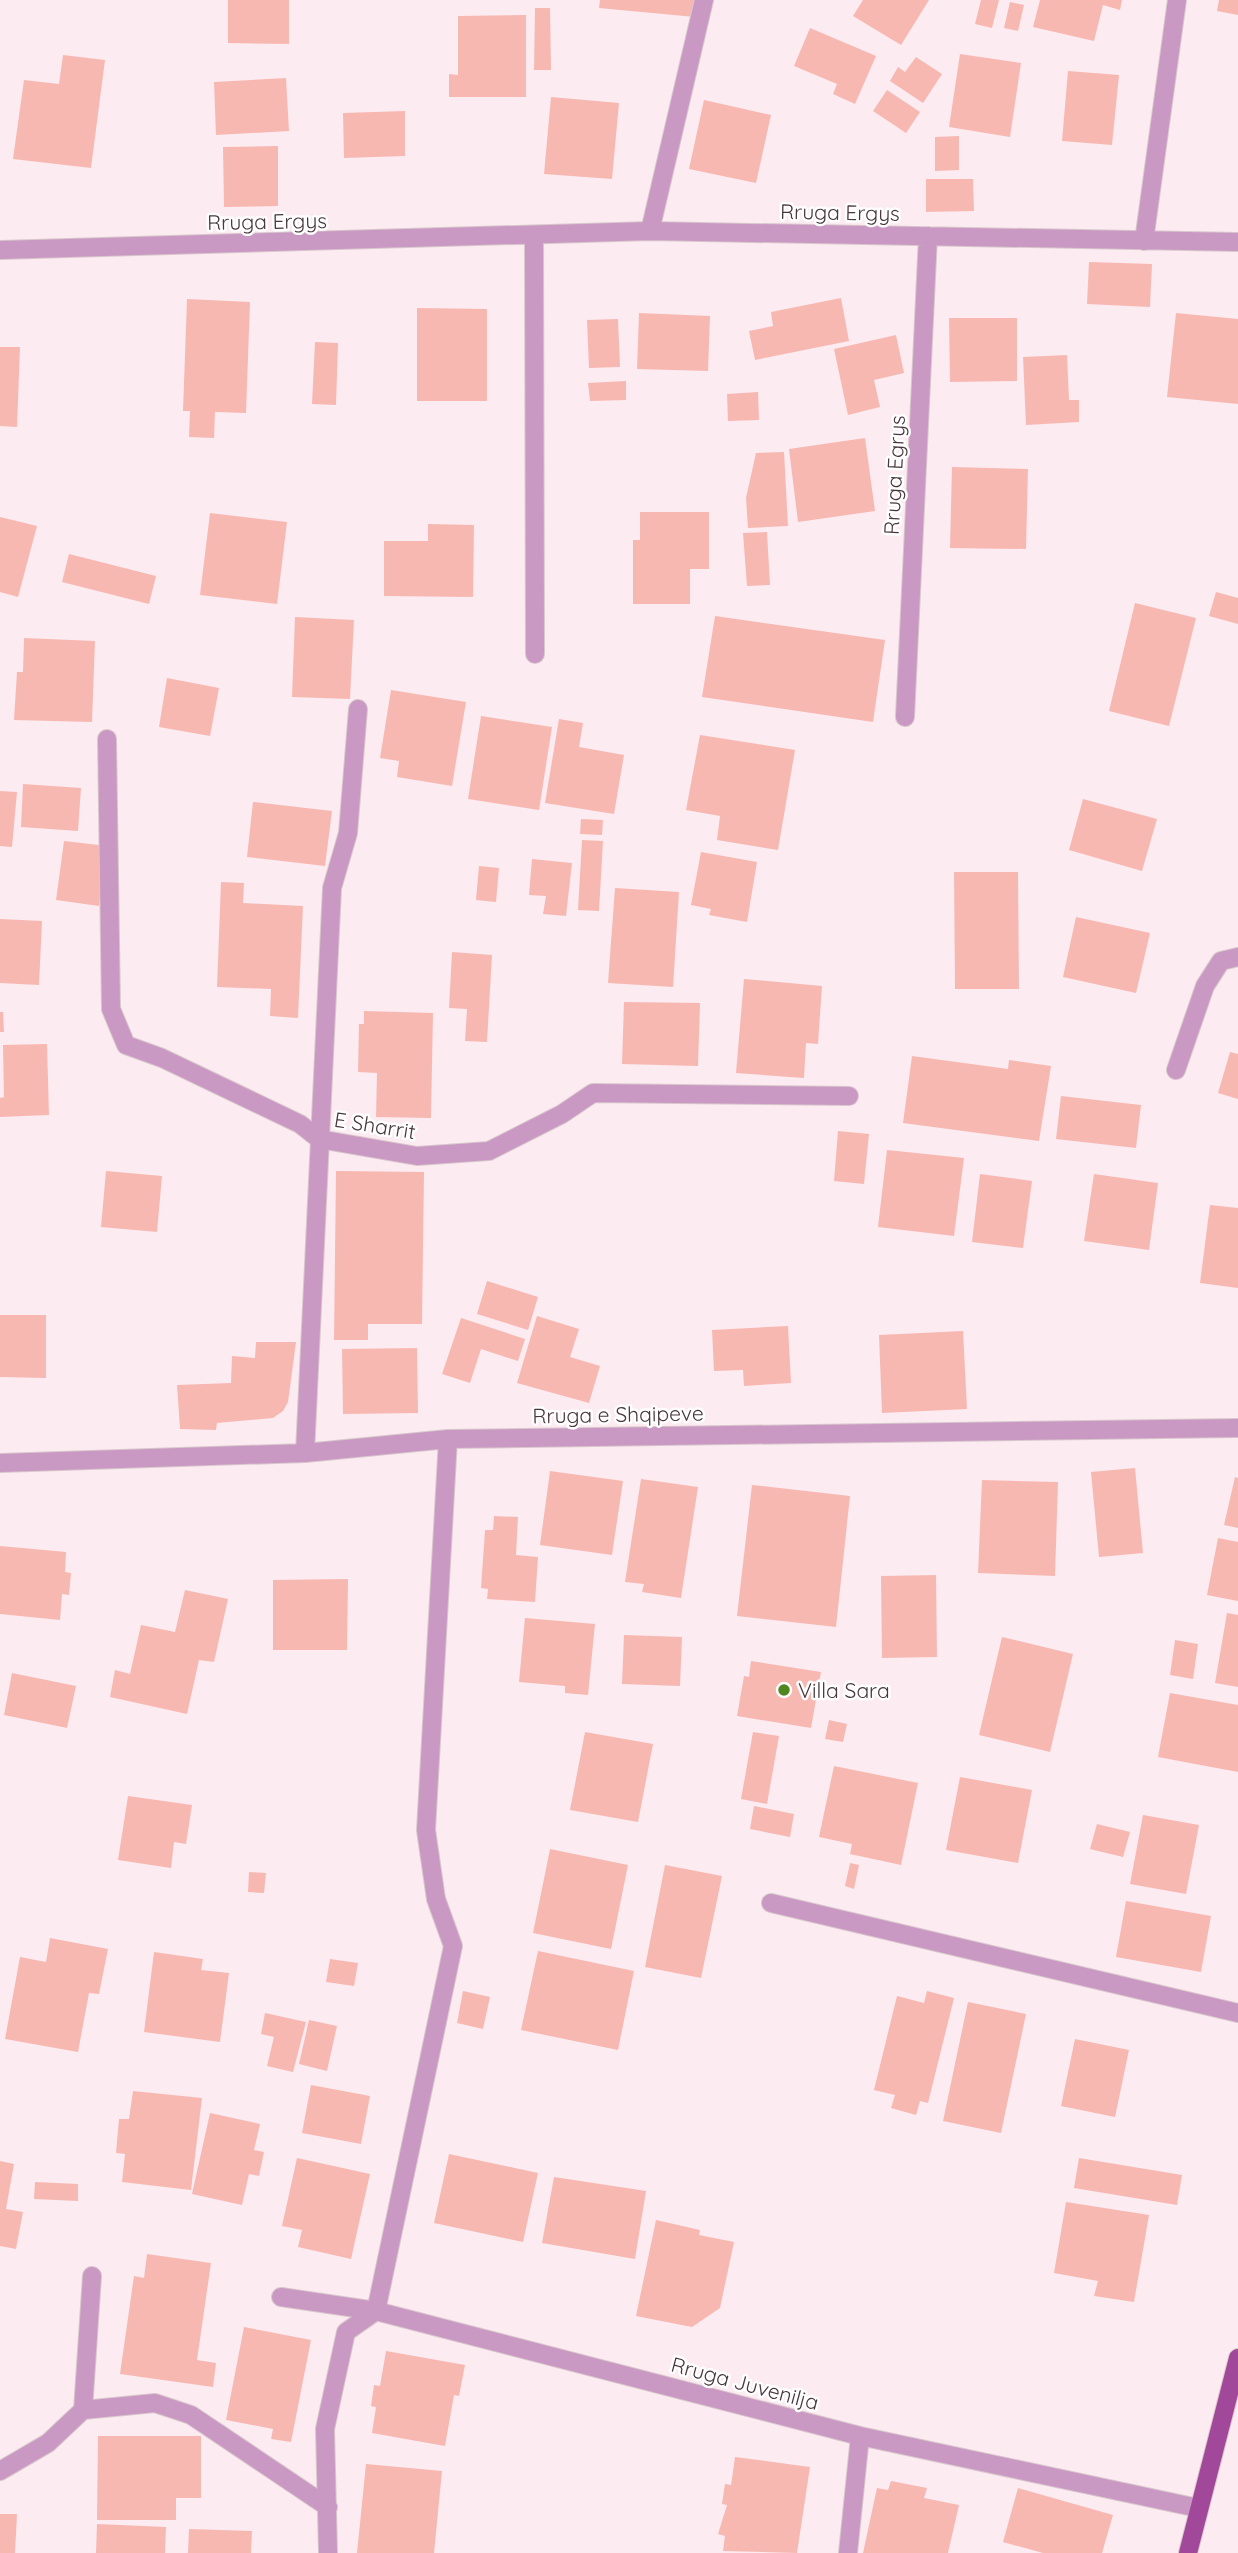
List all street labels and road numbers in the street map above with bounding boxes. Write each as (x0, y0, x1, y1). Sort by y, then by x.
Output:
street label: Rruga Ergys (780, 198, 900, 226)
street label: Rruga Ergys (207, 207, 327, 235)
street label: Rruga Egrys (878, 414, 910, 536)
street label: E Sharrit (333, 1106, 417, 1144)
street label: Rruga e Shqipeve (532, 1400, 704, 1428)
street label: Rruga Juvenilja (668, 2351, 822, 2415)

